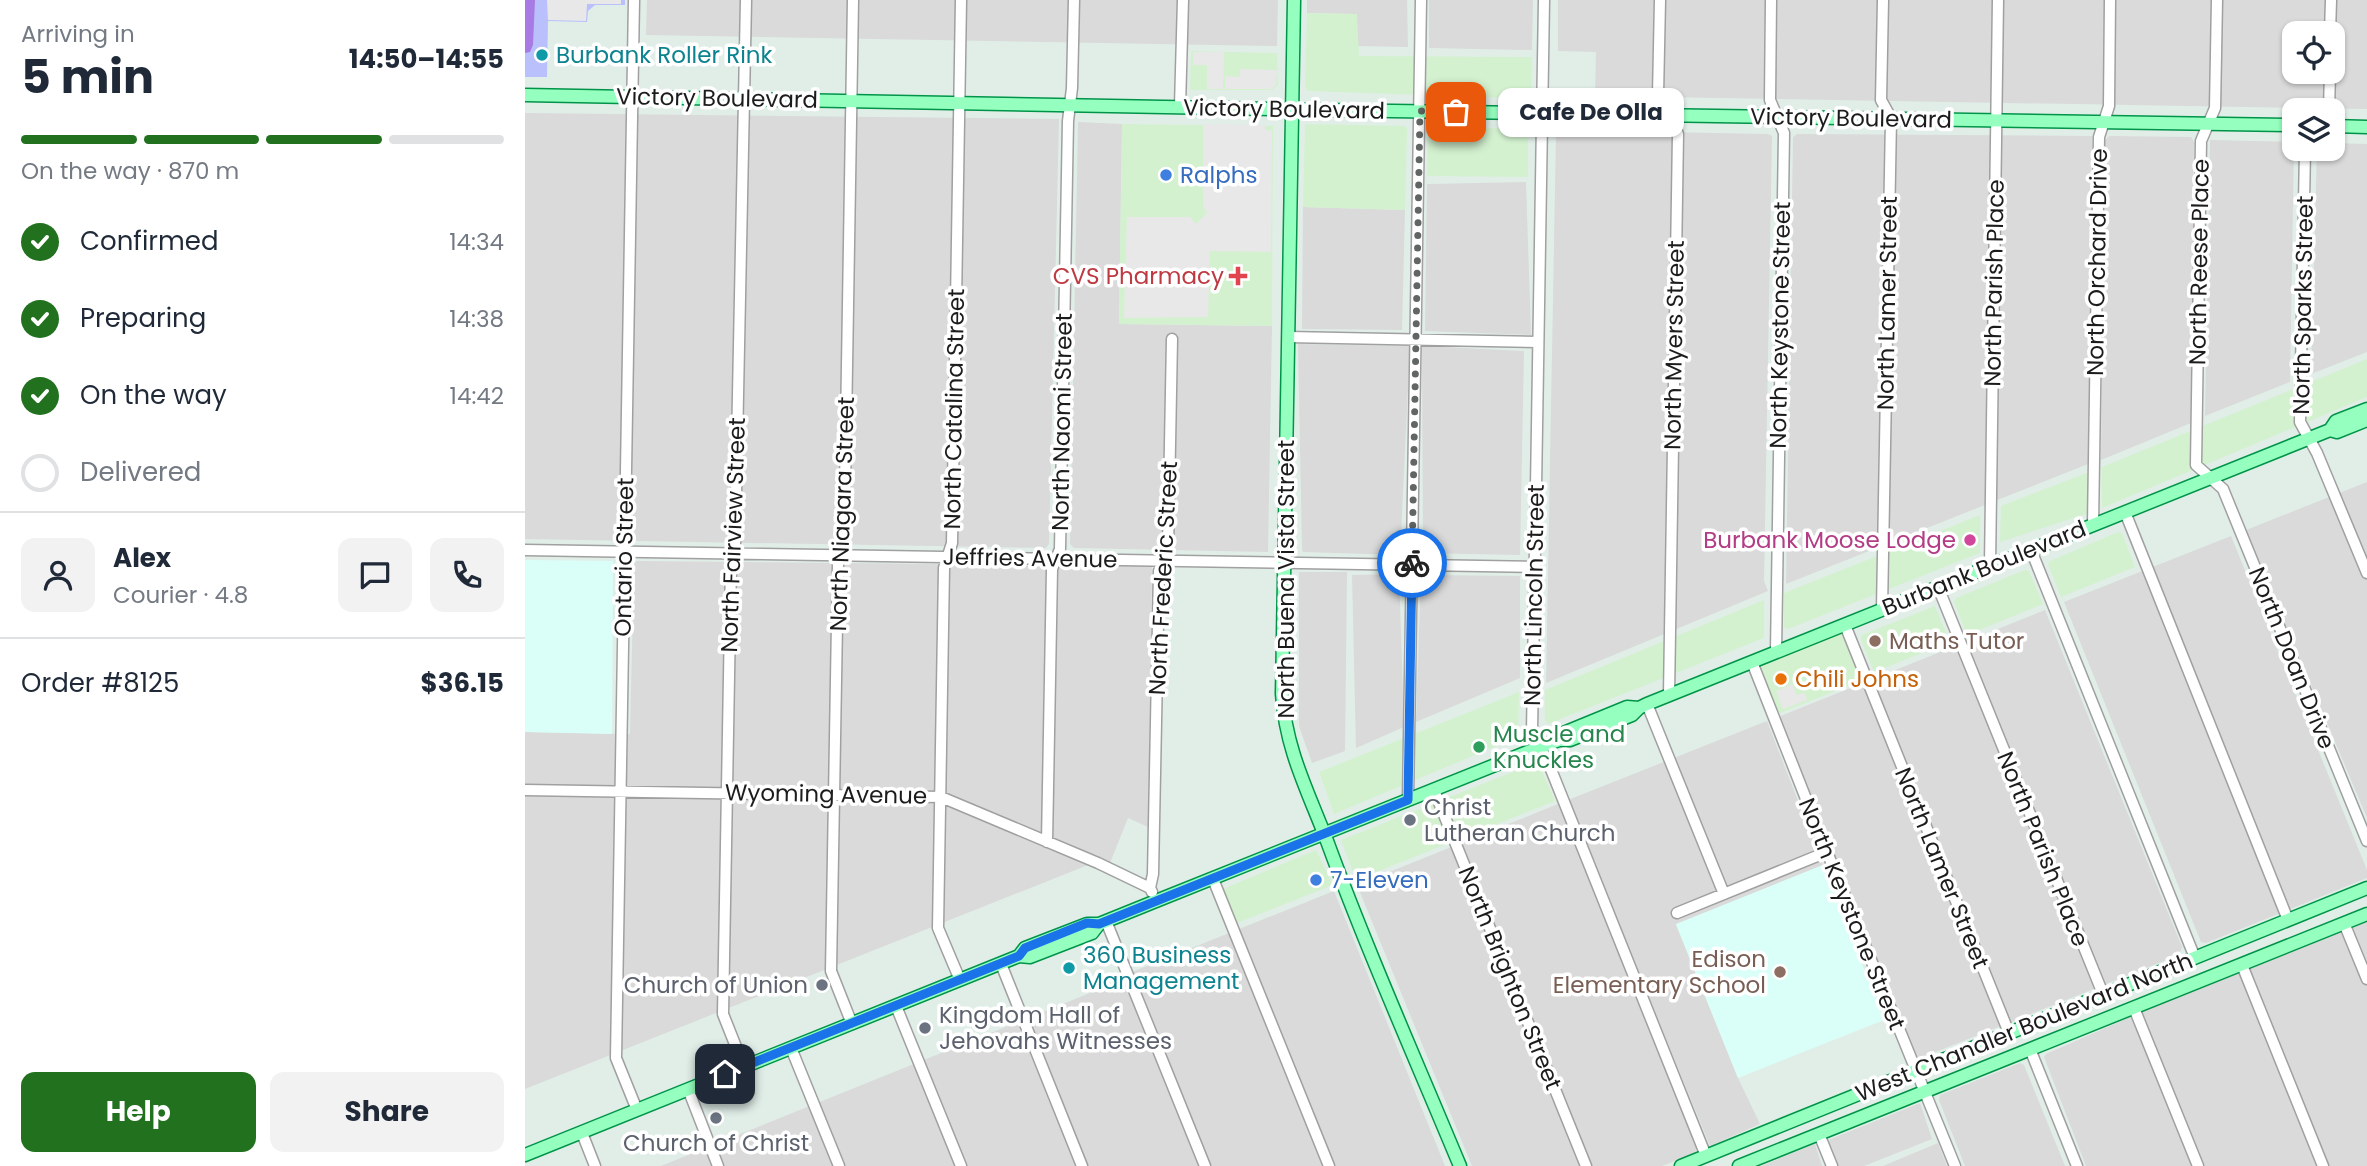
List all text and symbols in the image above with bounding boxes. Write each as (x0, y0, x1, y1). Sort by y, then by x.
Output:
text: Arriving in (21, 18, 135, 50)
map controls (2282, 21, 2345, 161)
button: locate (2282, 21, 2345, 84)
place label: Burbank Roller Rink (556, 39, 773, 71)
text: 14:50–14:55 (349, 41, 504, 77)
text: 5 min (21, 45, 154, 109)
marker: Burbank Roller Rink (534, 47, 550, 63)
street label: Victory Boulevard (616, 80, 818, 116)
pin (1426, 82, 1486, 142)
callout: Cafe De Olla (1498, 88, 1683, 136)
street label: Victory Boulevard (1183, 91, 1385, 127)
icon: bag (1437, 93, 1475, 131)
text: Cafe De Olla (1519, 96, 1663, 128)
button: layers (2282, 98, 2345, 161)
street label: Victory Boulevard (1750, 100, 1952, 136)
street label: North Orchard Drive (2079, 148, 2115, 376)
text: On the way · 870 m (21, 155, 239, 187)
place label: Ralphs (1180, 159, 1257, 191)
street label: North Reese Place (2181, 159, 2217, 365)
marker: Ralphs (1158, 167, 1174, 183)
street label: North Parish Place (1976, 179, 2012, 387)
street label: North Sparks Street (2285, 195, 2321, 415)
street label: North Lamer Street (1869, 196, 1905, 410)
street label: North Keystone Street (1762, 201, 1798, 449)
icon: check (21, 223, 59, 261)
text: Confirmed (80, 223, 218, 259)
text: 14:34 (449, 226, 504, 258)
street label: North Myers Street (1656, 240, 1692, 450)
place label: CVS Pharmacy (1053, 260, 1224, 292)
marker: CVS Pharmacy (1230, 268, 1246, 284)
street label: North Catalina Street (936, 288, 972, 530)
icon: check (21, 300, 59, 338)
text: Preparing (80, 300, 206, 336)
text: 14:38 (449, 303, 504, 335)
street label: North Naomi Street (1044, 313, 1080, 531)
icon: check (21, 377, 59, 415)
text: On the way (80, 377, 227, 413)
text: 14:42 (450, 380, 504, 412)
street label: North Niagara Street (822, 396, 862, 632)
street label: North Fairview Street (713, 417, 753, 653)
street label: North Buena Vista Street (1270, 440, 1302, 718)
text: Delivered (80, 454, 201, 490)
street label: North Frederic Street (1141, 460, 1185, 696)
street label: Ontario Street (607, 477, 641, 637)
street label: North Lincoln Street (1516, 484, 1552, 706)
street label: Burbank Boulevard (1877, 512, 2091, 624)
place label: Burbank Moose Lodge (1703, 524, 1956, 556)
courier (1377, 528, 1447, 598)
marker: Burbank Moose Lodge (1962, 532, 1978, 548)
button: person (21, 538, 95, 612)
button: chat (338, 538, 412, 612)
button: phone (430, 538, 504, 612)
text: Alex (113, 540, 171, 576)
street label: Jeffries Avenue (942, 540, 1118, 576)
icon: bike (1393, 544, 1431, 582)
street label: North Doan Drive (2241, 562, 2343, 754)
text: Courier · 4.8 (113, 579, 248, 611)
place label: Maths Tutor (1889, 625, 2024, 657)
marker: Maths Tutor (1867, 633, 1883, 649)
place label: Chili Johns (1795, 663, 1919, 695)
text: Order #8125 (21, 665, 179, 701)
text: $36.15 (421, 665, 504, 701)
marker: Chili Johns (1773, 671, 1789, 687)
place label: Muscle and Knuckles (1493, 718, 1625, 776)
marker: Muscle and Knuckles (1471, 739, 1487, 755)
street label: North Parish Place (1989, 747, 2097, 951)
street label: North Lamer Street (1887, 763, 1997, 973)
street label: Wyoming Avenue (725, 776, 927, 812)
place label: Christ Lutheran Church (1424, 791, 1615, 849)
street label: North Keystone Street (1791, 793, 1913, 1035)
marker: Christ Lutheran Church (1402, 812, 1418, 828)
street label: North Brighton Street (1450, 861, 1570, 1095)
place label: 7-Eleven (1330, 864, 1429, 896)
marker: 7-Eleven (1308, 872, 1324, 888)
place label: 360 Business Management (1083, 939, 1239, 997)
place label: Edison Elementary School (1553, 943, 1766, 1001)
street label: West Chandler Boulevard North (1851, 945, 2197, 1109)
marker: 360 Business Management (1061, 960, 1077, 976)
marker: Edison Elementary School (1772, 964, 1788, 980)
place label: Church of Union (624, 969, 808, 1001)
marker: Church of Union (814, 977, 830, 993)
place label: Kingdom Hall of Jehovahs Witnesses (939, 999, 1172, 1057)
marker: Kingdom Hall of Jehovahs Witnesses (917, 1020, 933, 1036)
pin (695, 1044, 755, 1104)
icon: home (706, 1055, 744, 1093)
button: Help (21, 1072, 256, 1152)
button: Share (270, 1072, 504, 1152)
marker: Church of Christ (708, 1110, 724, 1126)
place label: Church of Christ (623, 1127, 809, 1159)

